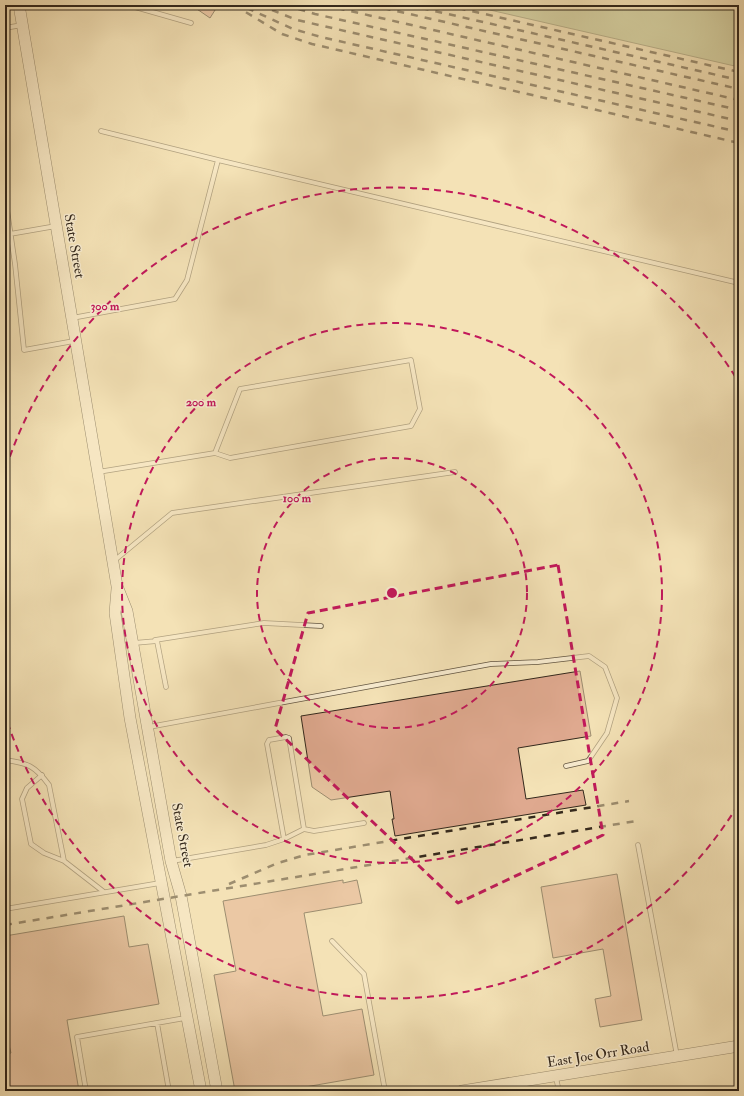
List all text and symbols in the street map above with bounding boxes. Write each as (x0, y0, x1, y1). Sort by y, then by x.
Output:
street label: State Street (60, 213, 89, 280)
text: 300 m (91, 299, 120, 314)
text: 200 m (186, 395, 217, 410)
text: 100 m (283, 491, 312, 506)
centre of rings (385, 586, 399, 600)
street label: State Street (168, 801, 197, 869)
street label: East Joe Orr Road (546, 1038, 650, 1071)

